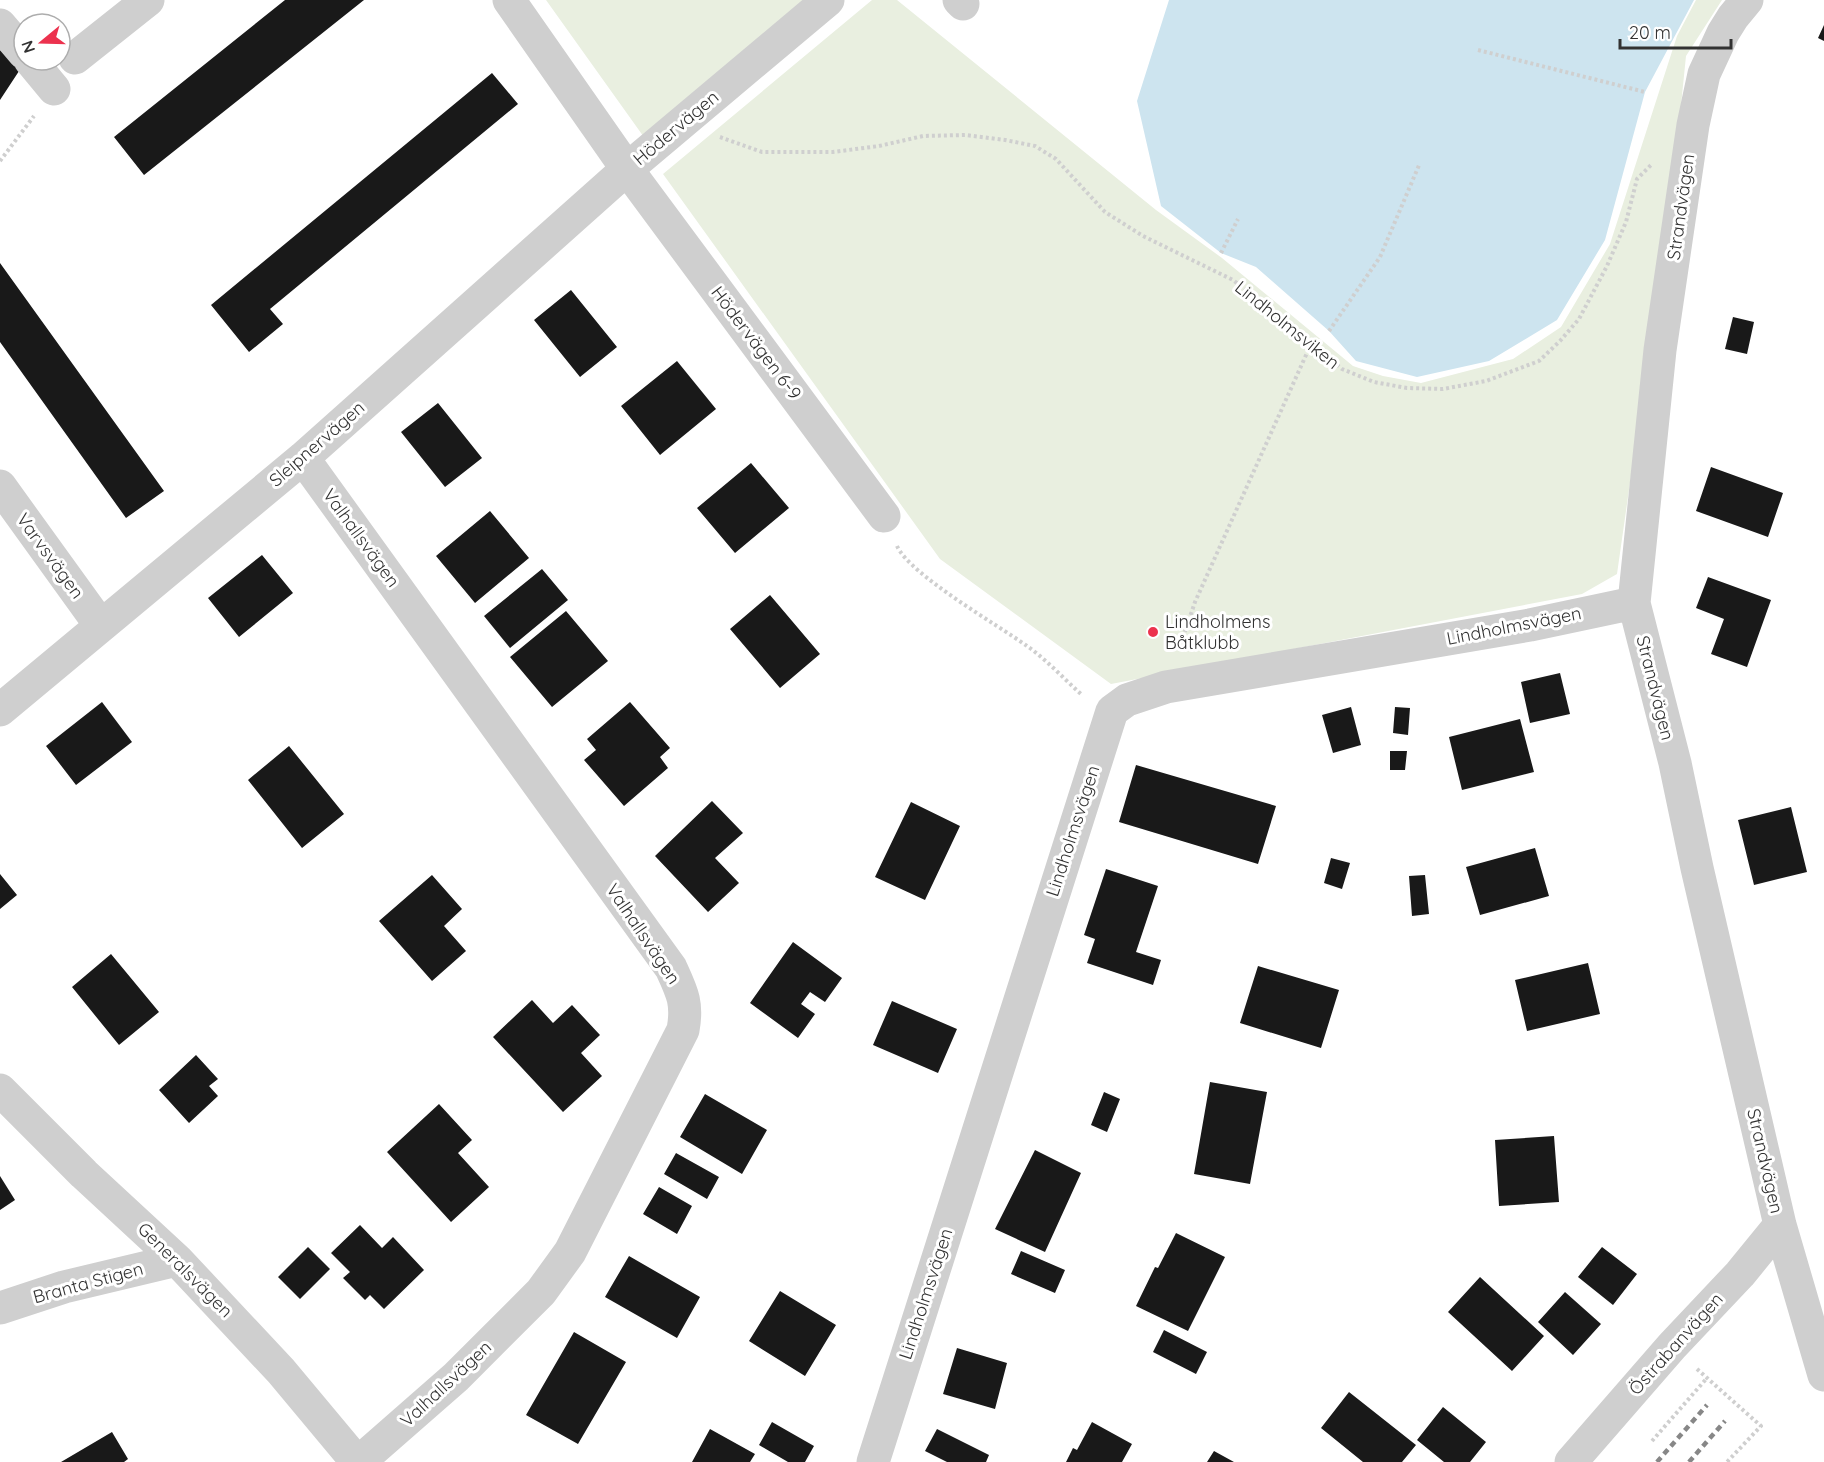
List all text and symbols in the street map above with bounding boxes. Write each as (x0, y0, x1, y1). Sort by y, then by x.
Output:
north arrow (12, 12, 72, 72)
scale bar (1620, 12, 1731, 50)
text: 20 m (1629, 21, 1671, 44)
text: N (16, 38, 39, 56)
street label: Hödervägen (628, 85, 723, 170)
street label: Strandvägen (1662, 152, 1699, 262)
street label: Lindholmsviken (1230, 275, 1344, 374)
street label: Hödervägen 6-9 (706, 281, 807, 404)
street label: Sleipnervägen (264, 396, 369, 491)
street label: Valhallsvägen (318, 484, 405, 592)
street label: Varvsvägen (12, 508, 89, 603)
street label: Lindholmsvägen (1445, 601, 1583, 650)
place label: Lindholmens Båtklubb (1165, 610, 1270, 654)
marker: Lindholmens Båtklubb (1146, 625, 1160, 639)
street label: Strandvägen (1631, 633, 1680, 743)
street label: Lindholmsvägen (1040, 762, 1105, 899)
street label: Valhallsvägen (601, 879, 686, 988)
street label: Strandvägen (1742, 1106, 1789, 1216)
street label: Generalsvägen (133, 1217, 238, 1322)
street label: Lindholmsvägen (893, 1225, 958, 1362)
street label: Branta Stigen (30, 1257, 146, 1308)
street label: Östrabanvägen (1624, 1288, 1728, 1400)
street label: Valhallsvägen (395, 1336, 496, 1432)

